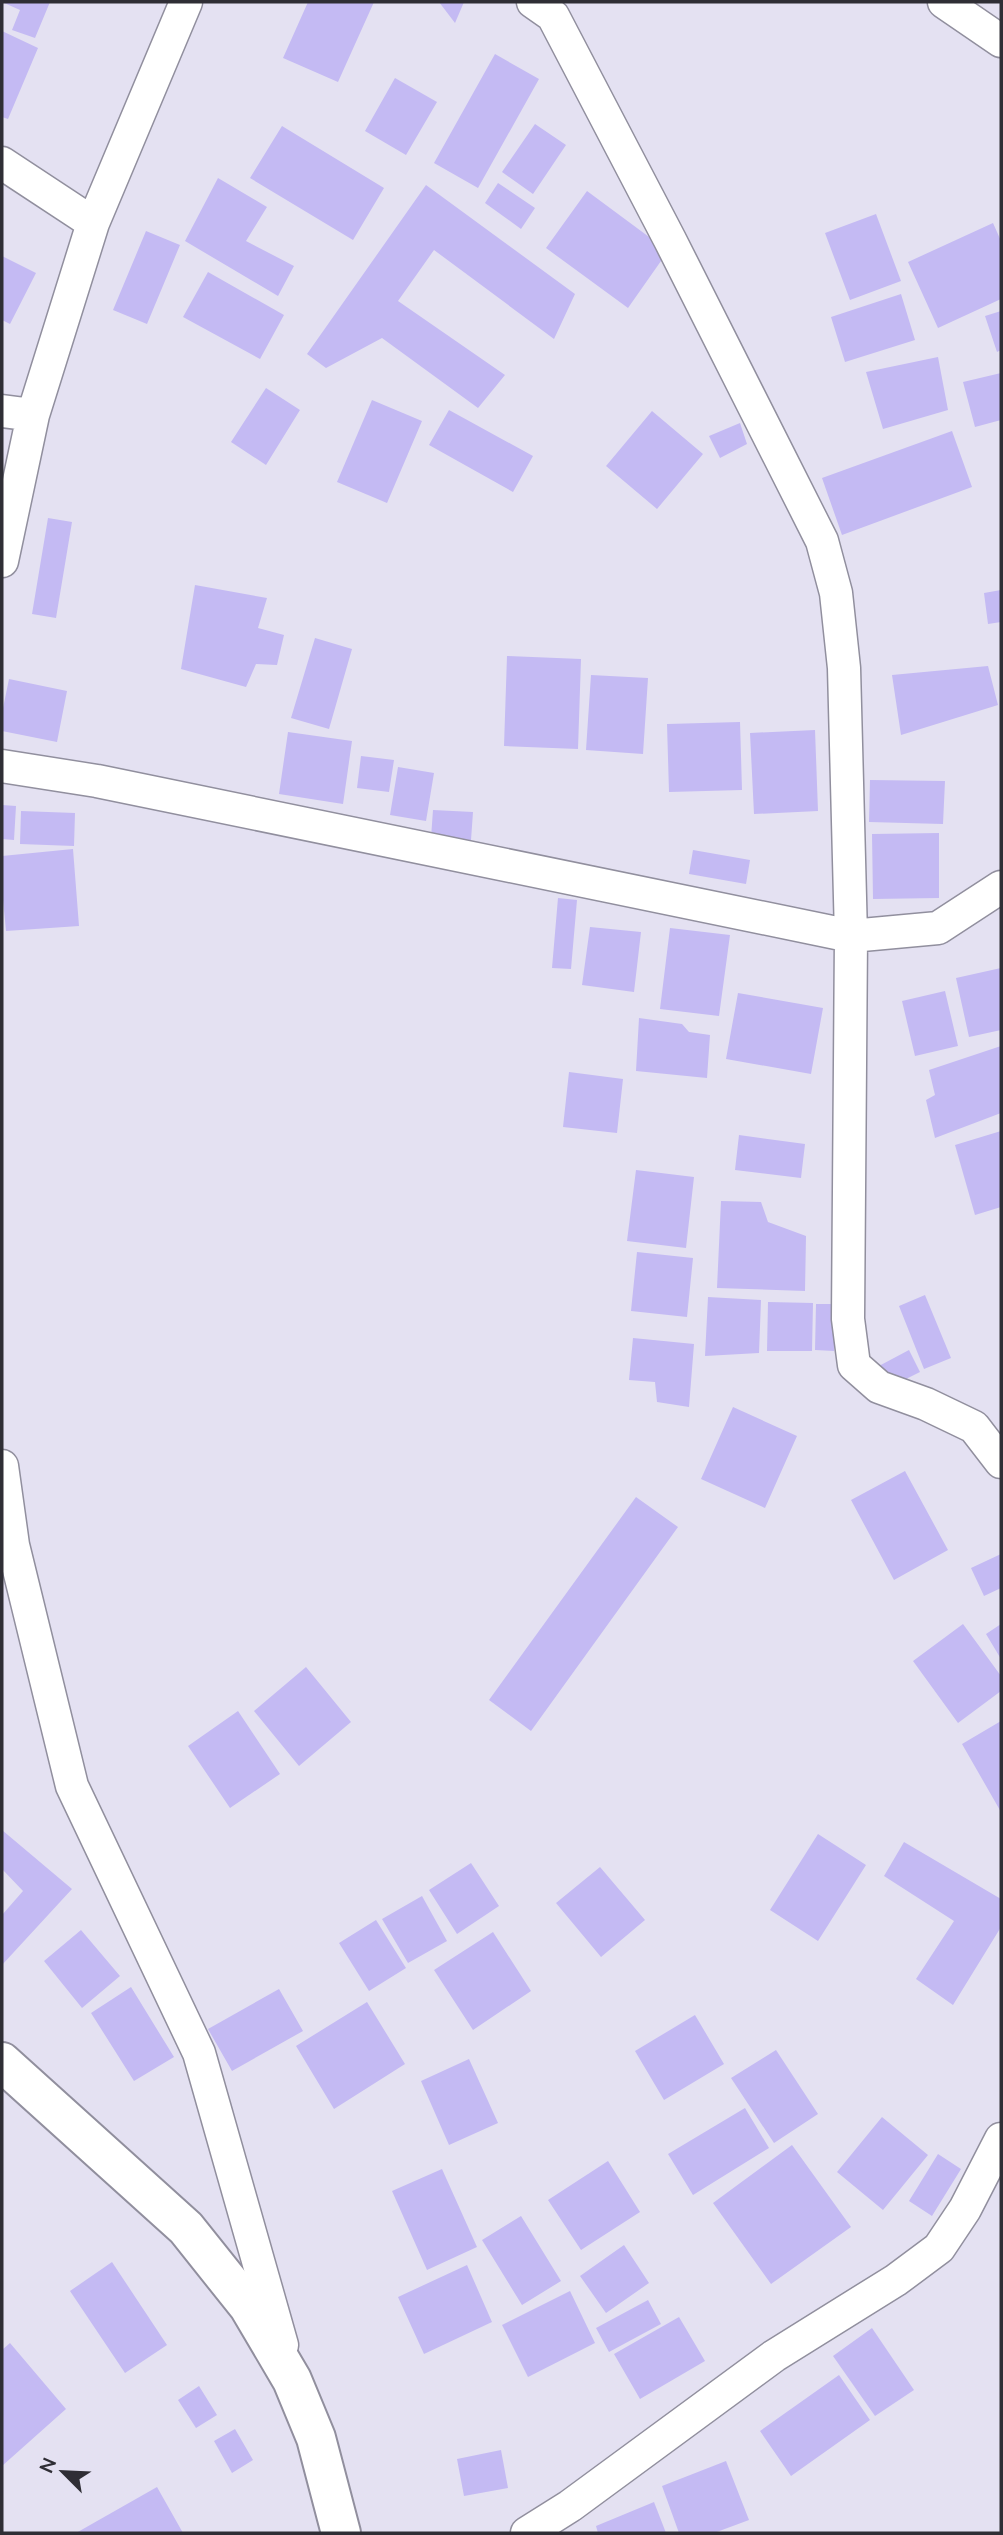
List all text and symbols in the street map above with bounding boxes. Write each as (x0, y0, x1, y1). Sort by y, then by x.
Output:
north arrow (28, 2437, 98, 2507)
text: N (34, 2454, 63, 2477)

